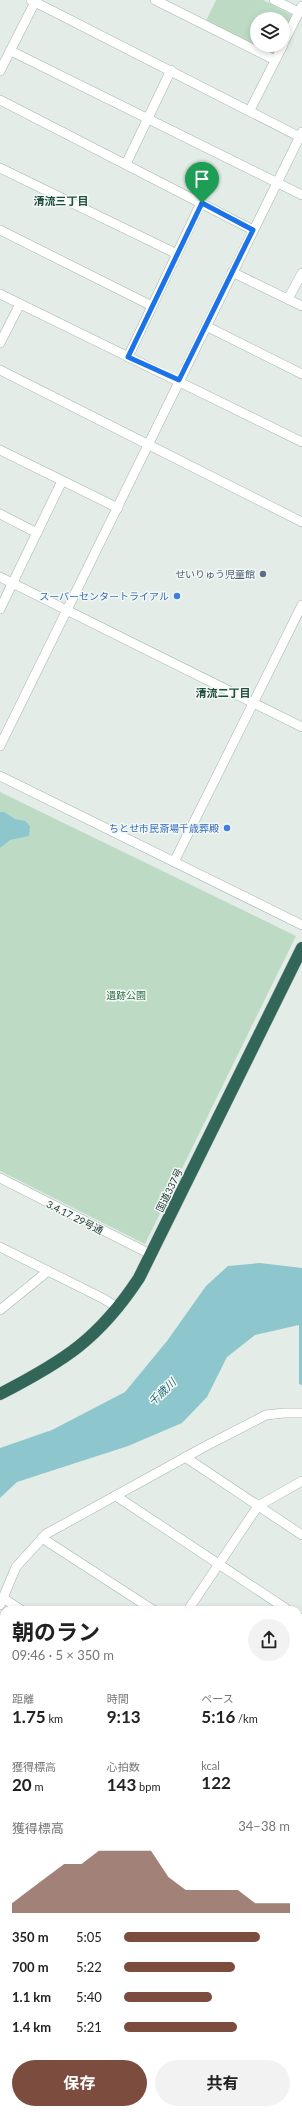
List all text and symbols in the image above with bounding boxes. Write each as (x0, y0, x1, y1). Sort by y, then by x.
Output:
map controls (250, 12, 290, 52)
button: layers (250, 12, 290, 52)
pin (185, 162, 219, 203)
icon: arrive (191, 168, 213, 190)
district label: 清流三丁目 (34, 194, 89, 207)
place label: せいりゅう児童館 (175, 568, 255, 580)
marker: せいりゅう児童館 (258, 569, 268, 579)
place label: スーパーセンタートライアル (39, 590, 169, 602)
marker: スーパーセンタートライアル (172, 591, 182, 601)
district label: 清流二丁目 (196, 686, 251, 699)
place label: ちとせ市民斎場千歳葬殿 (109, 822, 219, 834)
marker: ちとせ市民斎場千歳葬殿 (222, 823, 232, 833)
park label: 遺跡公園 (106, 989, 146, 1001)
street label: 国道337号 (153, 1166, 185, 1214)
street label: 3.4.17 29号通 (45, 1198, 105, 1236)
water label: 千歳川 (145, 1375, 179, 1408)
text: 朝のラン (12, 1618, 100, 1645)
button: share (248, 1619, 290, 1661)
text: 09:46 · 5 × 350 m (12, 1647, 114, 1663)
text: 距離 (12, 1692, 34, 1705)
text: 時間 (107, 1692, 129, 1705)
text: ペース (201, 1692, 234, 1705)
text: 1.75 (12, 1706, 46, 1727)
text: 9:13 (107, 1706, 141, 1727)
text: 5:16 (201, 1706, 235, 1727)
text: km (46, 1712, 63, 1725)
text: /km (235, 1712, 258, 1725)
text: kcal (201, 1759, 220, 1772)
text: 獲得標高 (12, 1760, 56, 1773)
text: 心拍数 (107, 1760, 140, 1773)
text: 122 (201, 1772, 231, 1793)
text: 20 (12, 1774, 32, 1795)
text: 143 (107, 1774, 136, 1795)
text: m (32, 1780, 44, 1793)
text: bpm (136, 1780, 160, 1793)
text: 34–38 m (238, 1818, 290, 1834)
text: 獲得標高 (12, 1820, 64, 1836)
text: 350 m (12, 1929, 49, 1945)
text: 5:05 (76, 1929, 102, 1945)
text: 700 m (12, 1959, 49, 1975)
text: 5:22 (76, 1959, 102, 1975)
text: 1.1 km (12, 1989, 51, 2005)
text: 5:40 (76, 1989, 102, 2005)
text: 1.4 km (12, 2019, 51, 2035)
text: 5:21 (76, 2019, 102, 2035)
button: 保存 (12, 2060, 147, 2106)
button: 共有 (155, 2060, 290, 2106)

